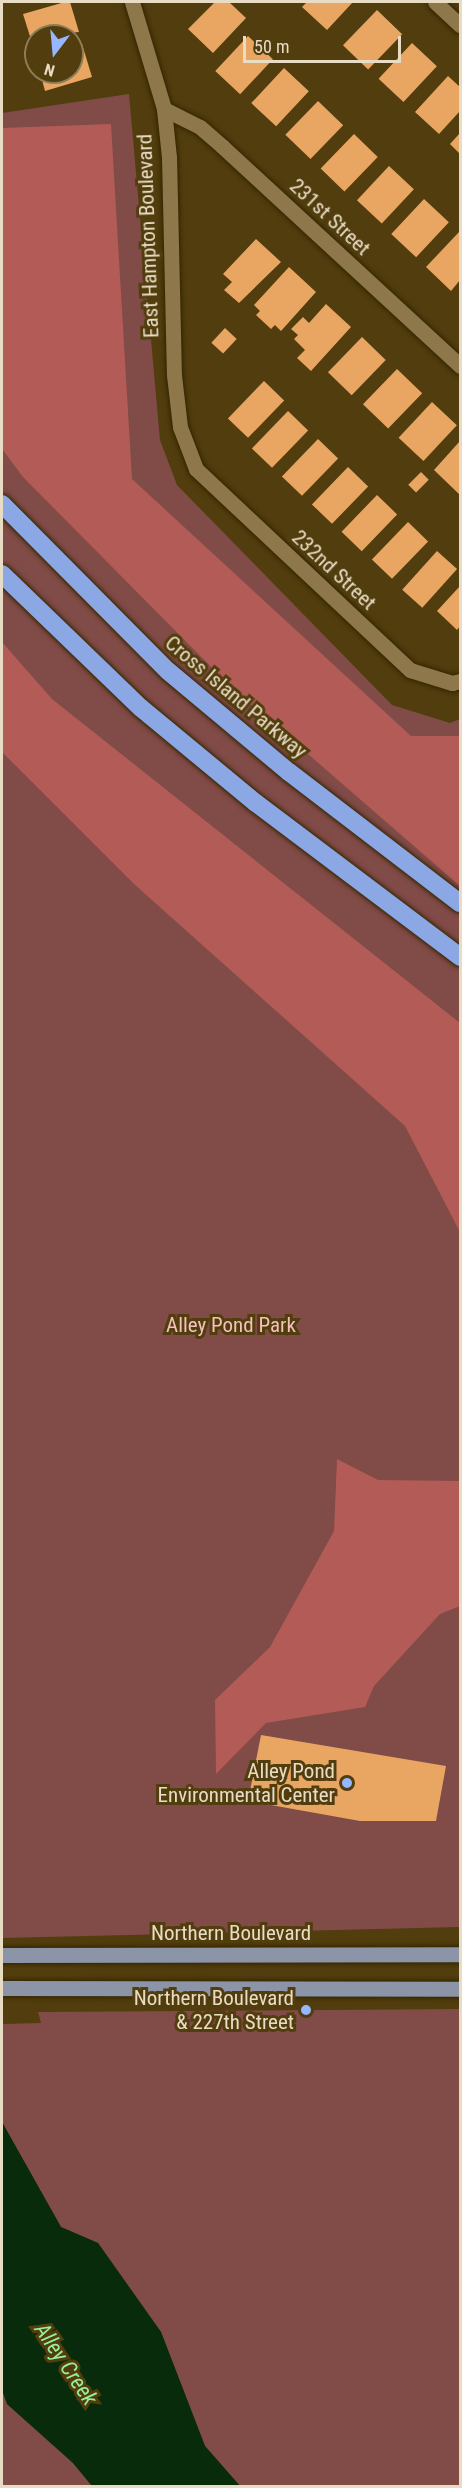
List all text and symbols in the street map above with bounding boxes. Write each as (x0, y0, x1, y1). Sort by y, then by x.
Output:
north arrow (24, 24, 84, 84)
scale bar (246, 24, 404, 62)
text: 50 m (254, 36, 289, 57)
text: N (42, 59, 57, 80)
street label: East Hampton Boulevard (132, 134, 164, 338)
street label: 231st Street (285, 173, 375, 261)
street label: 232nd Street (287, 525, 381, 615)
street label: Cross Island Parkway (160, 630, 312, 764)
park label: Alley Pond Park (166, 1312, 296, 1338)
place label: Alley Pond Environmental Center (158, 1758, 335, 1808)
marker: Alley Pond Environmental Center (340, 1776, 354, 1790)
street label: Northern Boulevard (151, 1920, 311, 1946)
place label: Northern Boulevard & 227th Street (134, 1985, 294, 2035)
marker: Northern Boulevard & 227th Street (299, 2003, 313, 2017)
water label: Alley Creek (29, 2318, 103, 2410)

